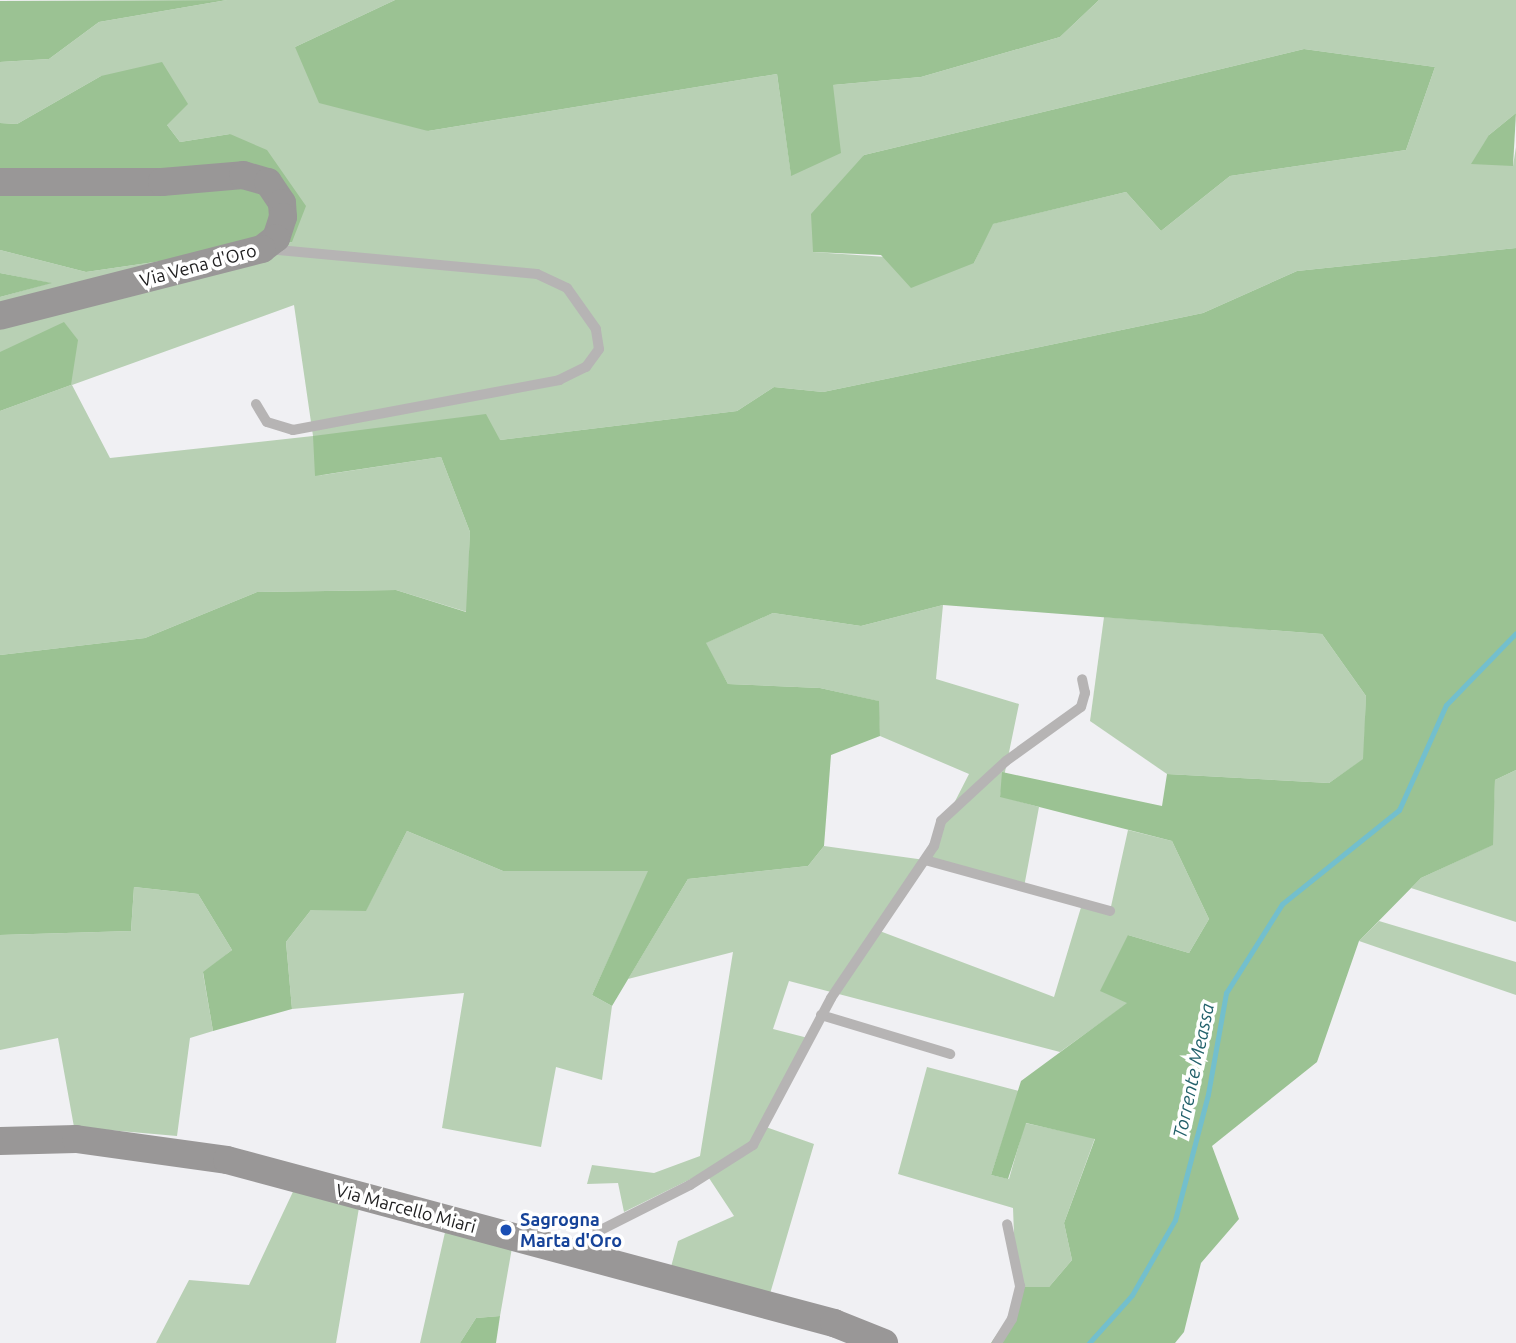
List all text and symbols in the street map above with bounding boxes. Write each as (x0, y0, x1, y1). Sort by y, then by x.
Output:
street label: Via Vena d'Oro (137, 239, 259, 291)
water label: Torrente Meassa (1169, 1001, 1219, 1141)
street label: Via Marcello Miari (334, 1179, 478, 1237)
place label: Sagrogna Marta d'Oro (520, 1209, 622, 1252)
marker: Sagrogna Marta d'Oro (498, 1222, 514, 1238)

